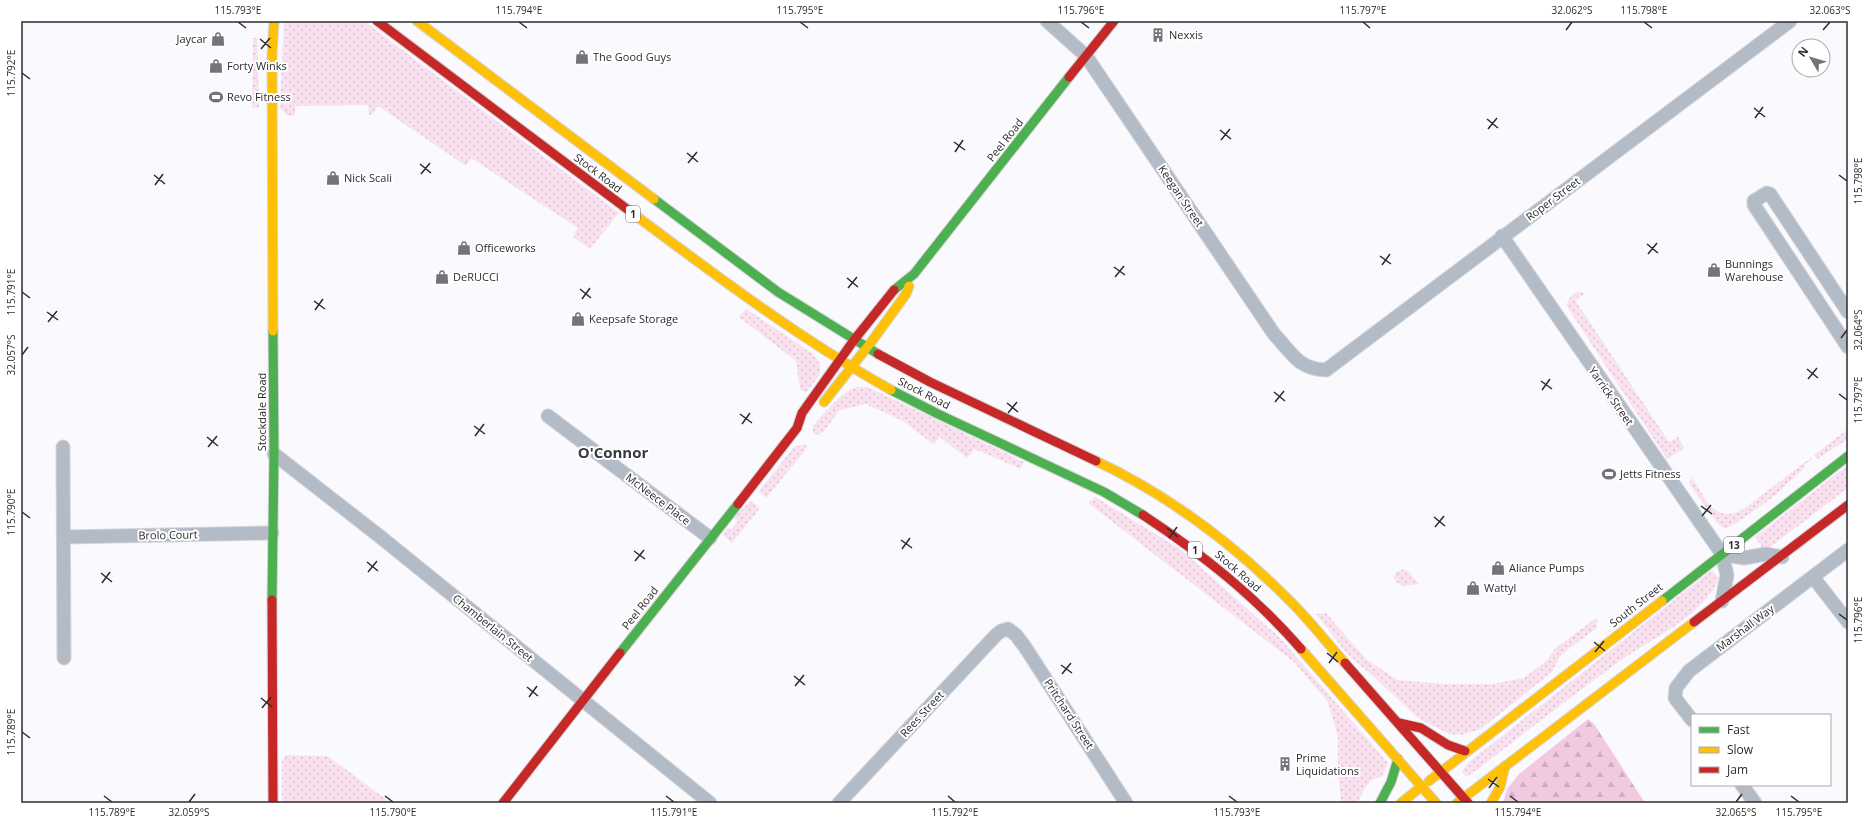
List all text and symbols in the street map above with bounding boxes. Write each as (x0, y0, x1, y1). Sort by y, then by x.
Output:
text: 115.793°E (215, 3, 261, 17)
text: 115.794°E (496, 3, 542, 17)
text: 115.795°E (777, 3, 823, 17)
text: 115.796°E (1058, 3, 1104, 17)
text: 115.797°E (1340, 3, 1386, 17)
text: 32.062°S (1552, 3, 1592, 17)
text: 115.798°E (1621, 3, 1667, 17)
text: 32.063°S (1810, 3, 1850, 17)
building icon: Nexxis (1150, 27, 1166, 43)
place label: Nexxis (1169, 27, 1203, 42)
place label: Jaycar (176, 31, 207, 46)
shop icon: Jaycar (210, 31, 226, 47)
north arrow (1791, 38, 1831, 78)
text: N (1794, 43, 1811, 60)
shop icon: The Good Guys (574, 49, 590, 65)
place label: The Good Guys (593, 49, 671, 64)
text: 115.792°E (4, 50, 18, 96)
shop icon: Forty Winks (208, 58, 224, 74)
place label: Forty Winks (227, 58, 287, 73)
sports icon: Revo Fitness (208, 89, 224, 105)
place label: Revo Fitness (227, 89, 291, 104)
street label: Peel Road (983, 115, 1026, 164)
street label: Stock Road (571, 150, 625, 196)
text: 115.798°E (1851, 158, 1865, 204)
street label: Keegan Street (1155, 162, 1208, 230)
shop icon: Nick Scali (325, 170, 341, 186)
place label: Nick Scali (344, 170, 392, 185)
street label: Roper Street (1522, 173, 1583, 224)
road number: 1 (626, 206, 640, 222)
shop icon: Officeworks (456, 240, 472, 256)
place label: Officeworks (475, 240, 536, 255)
place label: Bunnings Warehouse (1725, 256, 1783, 284)
shop icon: Bunnings Warehouse (1706, 262, 1722, 278)
text: 115.791°E (4, 269, 18, 315)
shop icon: DeRUCCI (434, 269, 450, 285)
place label: DeRUCCI (453, 269, 499, 284)
text: 32.064°S (1851, 310, 1865, 350)
shop icon: Keepsafe Storage (570, 311, 586, 327)
place label: Keepsafe Storage (589, 311, 678, 326)
text: 32.057°S (4, 335, 18, 375)
street label: Yarrick Street (1586, 363, 1637, 428)
street label: Stockdale Road (254, 373, 269, 451)
street label: Stock Road (896, 373, 953, 412)
text: 115.797°E (1851, 377, 1865, 423)
district label: O'Connor (578, 442, 648, 462)
sports icon: Jetts Fitness (1601, 466, 1617, 482)
place label: Jetts Fitness (1619, 466, 1681, 481)
street label: McNeece Place (623, 469, 694, 528)
text: 115.790°E (4, 489, 18, 535)
street label: Brolo Court (138, 526, 198, 543)
road number: 13 (1724, 537, 1744, 553)
road number: 1 (1188, 542, 1202, 558)
street label: Stock Road (1212, 546, 1265, 595)
shop icon: Aliance Pumps (1490, 560, 1506, 576)
place label: Aliance Pumps (1509, 560, 1584, 575)
street label: South Street (1606, 579, 1665, 630)
shop icon: Wattyl (1465, 580, 1481, 596)
place label: Wattyl (1484, 580, 1516, 595)
street label: Peel Road (618, 583, 661, 632)
street label: Chamberlain Street (450, 591, 537, 665)
text: 115.796°E (1851, 597, 1865, 643)
street label: Marshall Way (1713, 601, 1777, 654)
street label: Pritchard Street (1041, 676, 1098, 752)
street label: Rees Street (896, 687, 947, 740)
text: 115.789°E (4, 709, 18, 755)
legend (1691, 714, 1831, 786)
text: Fast (1727, 721, 1750, 738)
text: Slow (1727, 741, 1754, 758)
place label: Prime Liquidations (1296, 750, 1359, 778)
building icon: Prime Liquidations (1277, 756, 1293, 772)
text: Jam (1726, 761, 1748, 778)
text: 115.789°E (89, 805, 135, 819)
text: 32.059°S (169, 805, 209, 819)
text: 115.790°E (370, 805, 416, 819)
text: 115.791°E (651, 805, 697, 819)
text: 115.792°E (932, 805, 978, 819)
text: 115.793°E (1214, 805, 1260, 819)
text: 115.794°E (1495, 805, 1541, 819)
text: 32.065°S (1716, 805, 1756, 819)
text: 115.795°E (1776, 805, 1822, 819)

